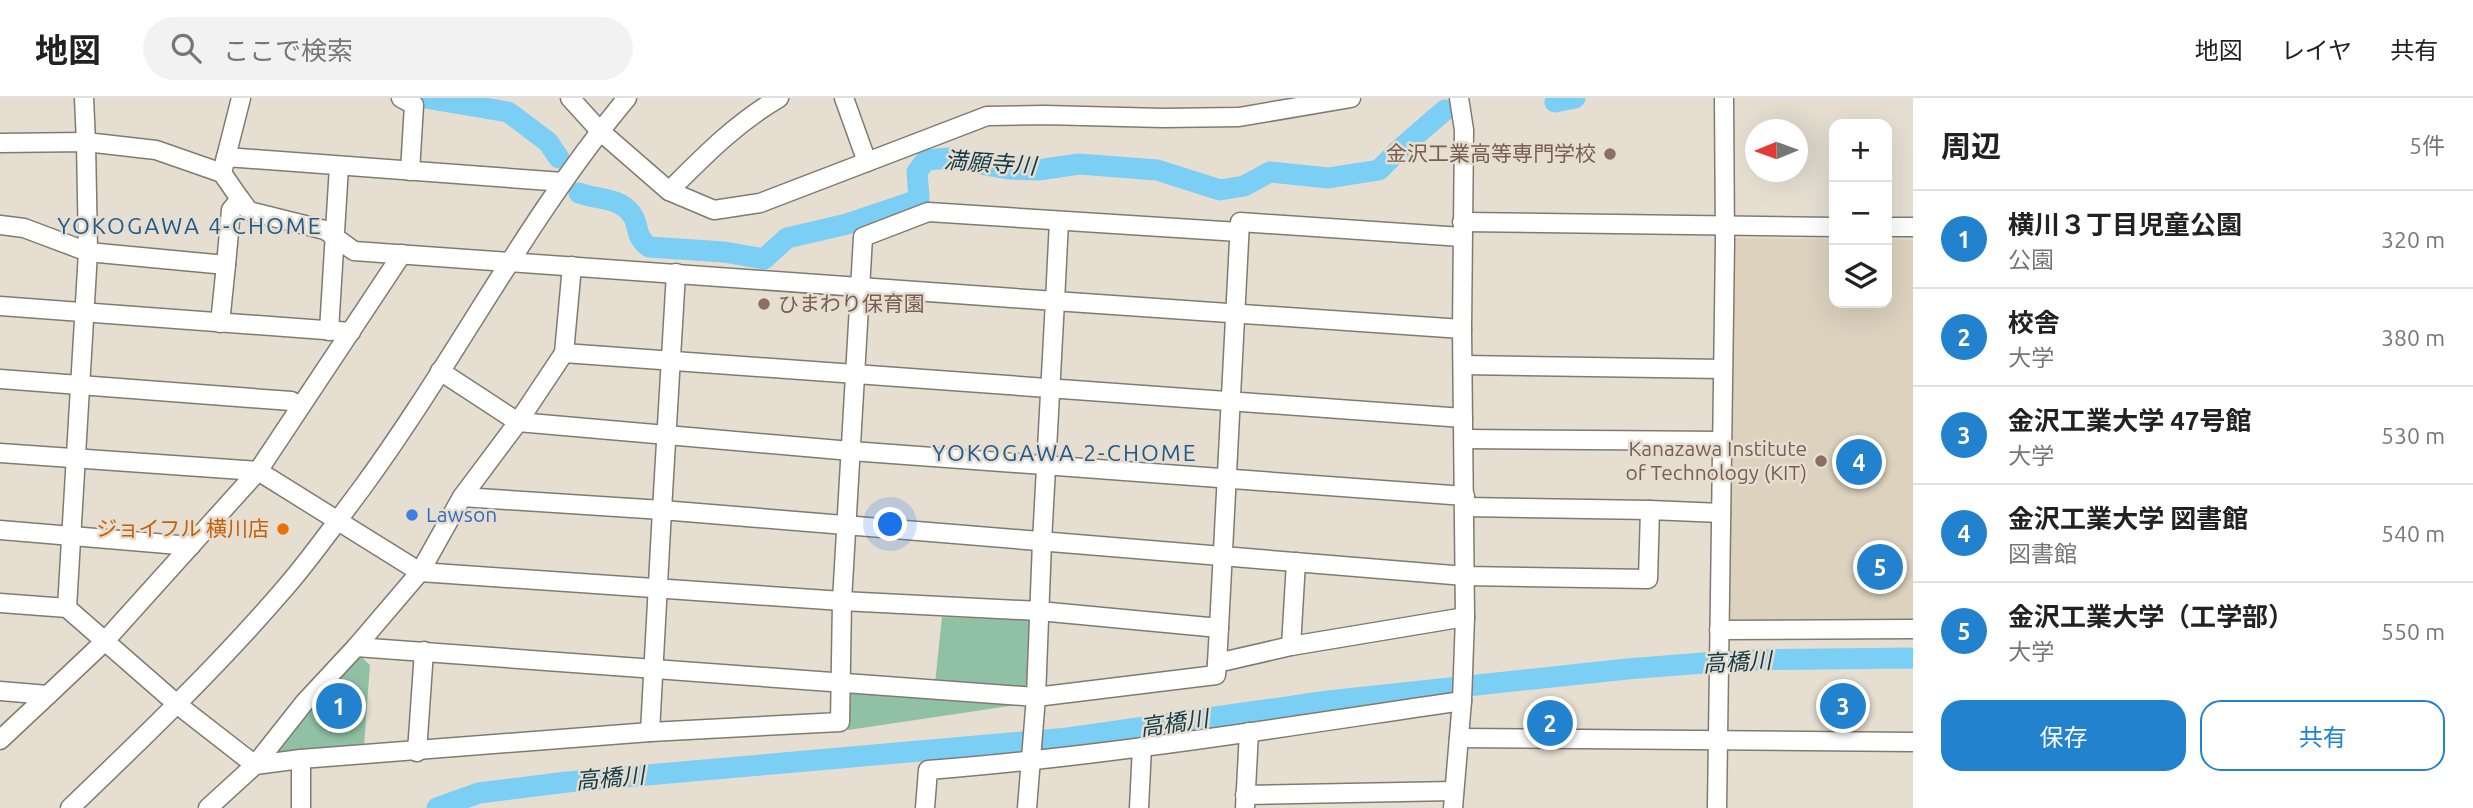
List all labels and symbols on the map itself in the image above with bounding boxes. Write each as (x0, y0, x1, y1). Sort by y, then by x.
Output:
north arrow (1745, 119, 1808, 182)
place label: 金沢工業高等専門学校 (1386, 141, 1596, 165)
marker: 金沢工業高等専門学校 (1602, 146, 1618, 162)
water label: 満願寺川 (943, 147, 1040, 178)
district label: YOKOGAWA 4-CHOME (57, 213, 323, 238)
place label: ひまわり保育園 (778, 291, 925, 315)
marker: ひまわり保育園 (756, 296, 772, 312)
place label: Kanazawa Institute of Technology (KIT) (1626, 436, 1807, 484)
pin: 4 (1836, 436, 1882, 488)
district label: YOKOGAWA 2-CHOME (932, 440, 1198, 465)
marker: Kanazawa Institute of Technology (KIT) (1813, 453, 1829, 469)
place label: Lawson (426, 502, 497, 526)
marker: Lawson (404, 507, 420, 523)
your location (873, 507, 907, 541)
place label: ジョイフル 横川店 (96, 516, 269, 540)
marker: ジョイフル 横川店 (275, 521, 291, 537)
pin: 5 (1857, 541, 1903, 593)
water label: 高橋川 (1702, 647, 1775, 676)
pin: 1 (316, 680, 362, 732)
pin: 3 (1820, 680, 1866, 732)
pin: 2 (1527, 697, 1573, 749)
water label: 高橋川 (1138, 705, 1213, 740)
water label: 高橋川 (574, 762, 648, 793)

